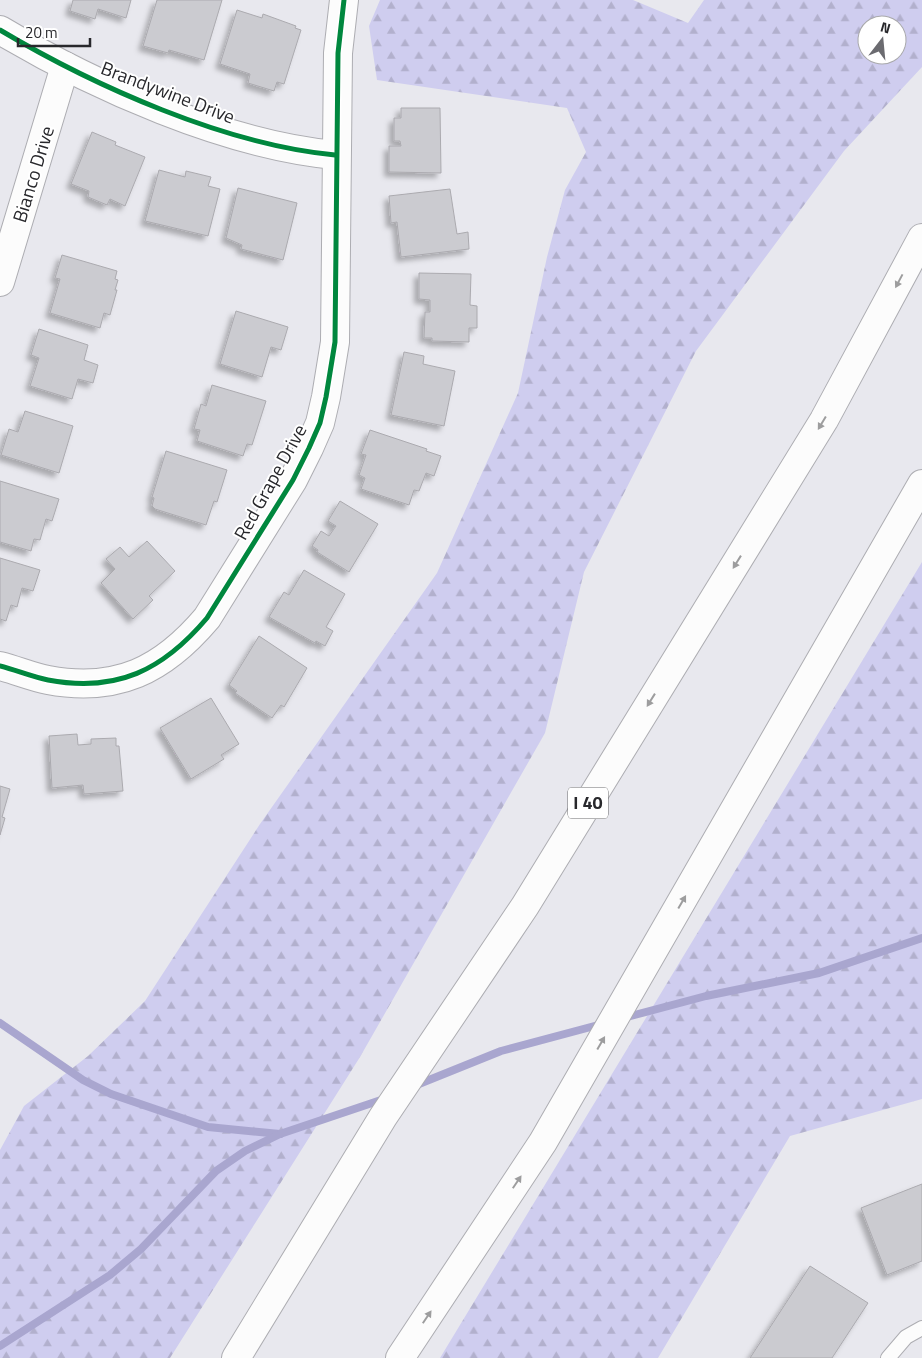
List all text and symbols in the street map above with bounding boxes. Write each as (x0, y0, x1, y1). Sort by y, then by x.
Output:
scale bar (18, 15, 90, 47)
north arrow (857, 15, 907, 65)
text: N (878, 16, 893, 38)
text: 20 m (25, 21, 58, 44)
street label: Brandywine Drive (97, 53, 239, 130)
street label: Bianco Drive (4, 122, 61, 226)
one-way arrow (895, 273, 903, 288)
one-way arrow (817, 417, 826, 430)
street label: Red Grape Drive (226, 419, 313, 545)
one-way arrow (732, 555, 741, 569)
one-way arrow (647, 694, 656, 707)
road number: I 40 (568, 788, 608, 818)
one-way arrow (678, 896, 687, 909)
one-way arrow (597, 1036, 605, 1050)
one-way arrow (512, 1175, 522, 1189)
one-way arrow (422, 1311, 432, 1324)

